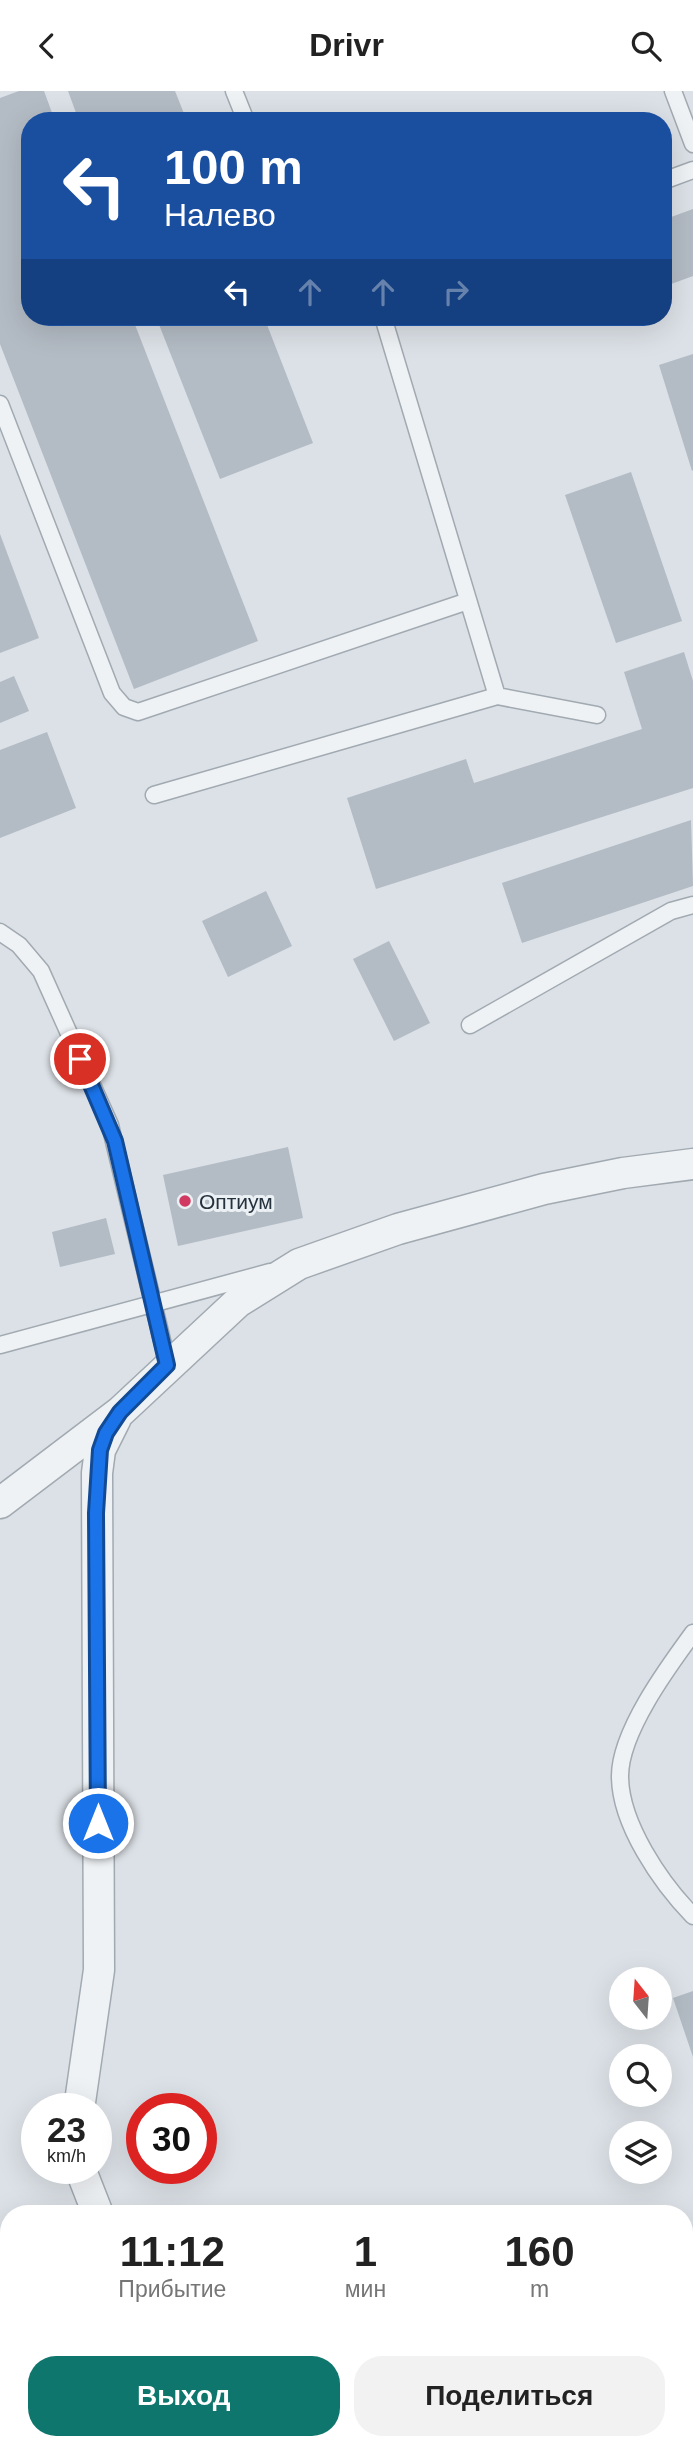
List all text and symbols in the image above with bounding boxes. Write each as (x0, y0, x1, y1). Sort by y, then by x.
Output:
icon: back (28, 27, 66, 65)
text: Drivr (309, 27, 384, 63)
icon: search (627, 27, 665, 65)
icon: left (49, 140, 140, 231)
text: 100 m (164, 140, 303, 194)
text: Налево (164, 197, 276, 233)
icon: left (218, 273, 256, 311)
icon: ahead (291, 273, 329, 311)
icon: ahead (364, 273, 402, 311)
icon: right (437, 273, 475, 311)
pin (50, 1029, 110, 1089)
icon: arrive (61, 1040, 99, 1078)
place label: Оптиум (199, 1190, 273, 1213)
marker: Оптиум (177, 1193, 193, 1209)
position arrow (61, 1786, 135, 1860)
north arrow (609, 1967, 672, 2030)
map controls (609, 1967, 672, 2184)
button: search (609, 2044, 672, 2107)
speed limit sign: 30 (126, 2093, 217, 2184)
text: 23 (47, 2110, 86, 2149)
button: layers (609, 2121, 672, 2184)
text: km/h (47, 2146, 86, 2166)
text: 11:12 (120, 2228, 225, 2275)
text: 1 (354, 2228, 377, 2275)
text: 160 (505, 2228, 575, 2275)
text: Прибытие (118, 2276, 226, 2302)
text: мин (345, 2276, 386, 2302)
text: m (530, 2276, 549, 2302)
button: Выход (28, 2356, 340, 2436)
button: Поделиться (354, 2356, 665, 2436)

